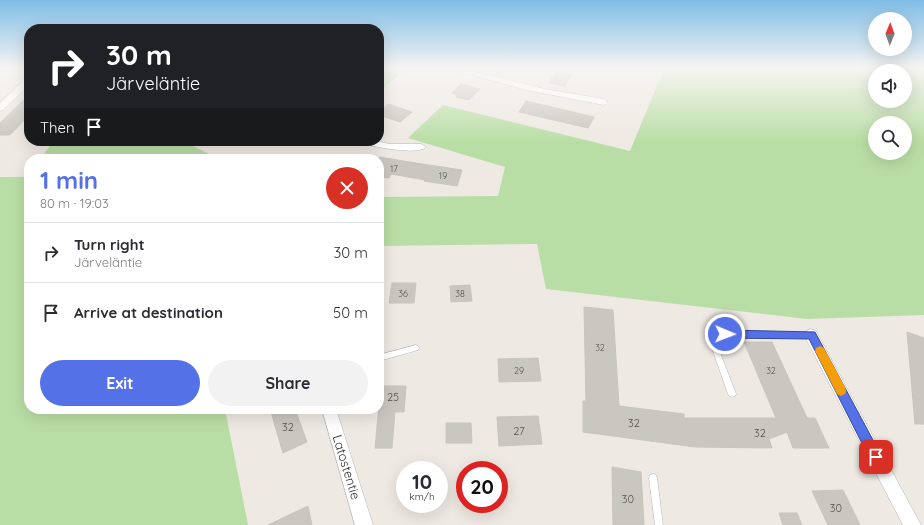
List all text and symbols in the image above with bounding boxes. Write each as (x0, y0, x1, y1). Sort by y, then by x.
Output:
north arrow (868, 12, 912, 56)
map controls (868, 12, 912, 160)
text: 30 m (106, 37, 172, 72)
icon: right (40, 40, 92, 92)
button: sound (868, 64, 912, 108)
text: Järveläntie (106, 72, 200, 95)
icon: arrive (83, 116, 105, 138)
button: search (868, 116, 912, 160)
text: Then (40, 118, 75, 137)
house number: 17 (390, 163, 398, 174)
text: 1 min (40, 165, 98, 195)
button: close (326, 167, 368, 209)
house number: 19 (439, 170, 447, 181)
text: 80 m · 19:03 (40, 195, 109, 211)
text: Turn right (74, 235, 145, 254)
icon: right (40, 242, 62, 264)
text: 30 m (333, 243, 368, 262)
text: Järveläntie (74, 254, 142, 270)
house number: 36 (398, 288, 408, 299)
house number: 38 (455, 288, 465, 299)
icon: arrive (40, 302, 62, 324)
text: Arrive at destination (74, 303, 223, 322)
text: 50 m (333, 303, 368, 322)
position arrow (704, 313, 746, 355)
house number: 32 (595, 342, 605, 353)
button: Exit (40, 360, 200, 406)
button: Share (208, 360, 368, 406)
house number: 29 (514, 365, 524, 376)
house number: 32 (766, 365, 776, 376)
house number: 25 (387, 390, 399, 404)
house number: 32 (628, 416, 640, 430)
house number: 32 (282, 420, 294, 434)
house number: 27 (513, 424, 525, 438)
house number: 32 (754, 426, 766, 440)
street label: Latostentie (330, 433, 364, 501)
pin (859, 440, 893, 474)
icon: arrive (865, 446, 887, 468)
speed limit sign: 20 (456, 461, 508, 513)
text: 10 (412, 469, 432, 494)
text: km/h (409, 490, 435, 503)
house number: 30 (622, 492, 634, 506)
house number: 30 (830, 501, 842, 515)

